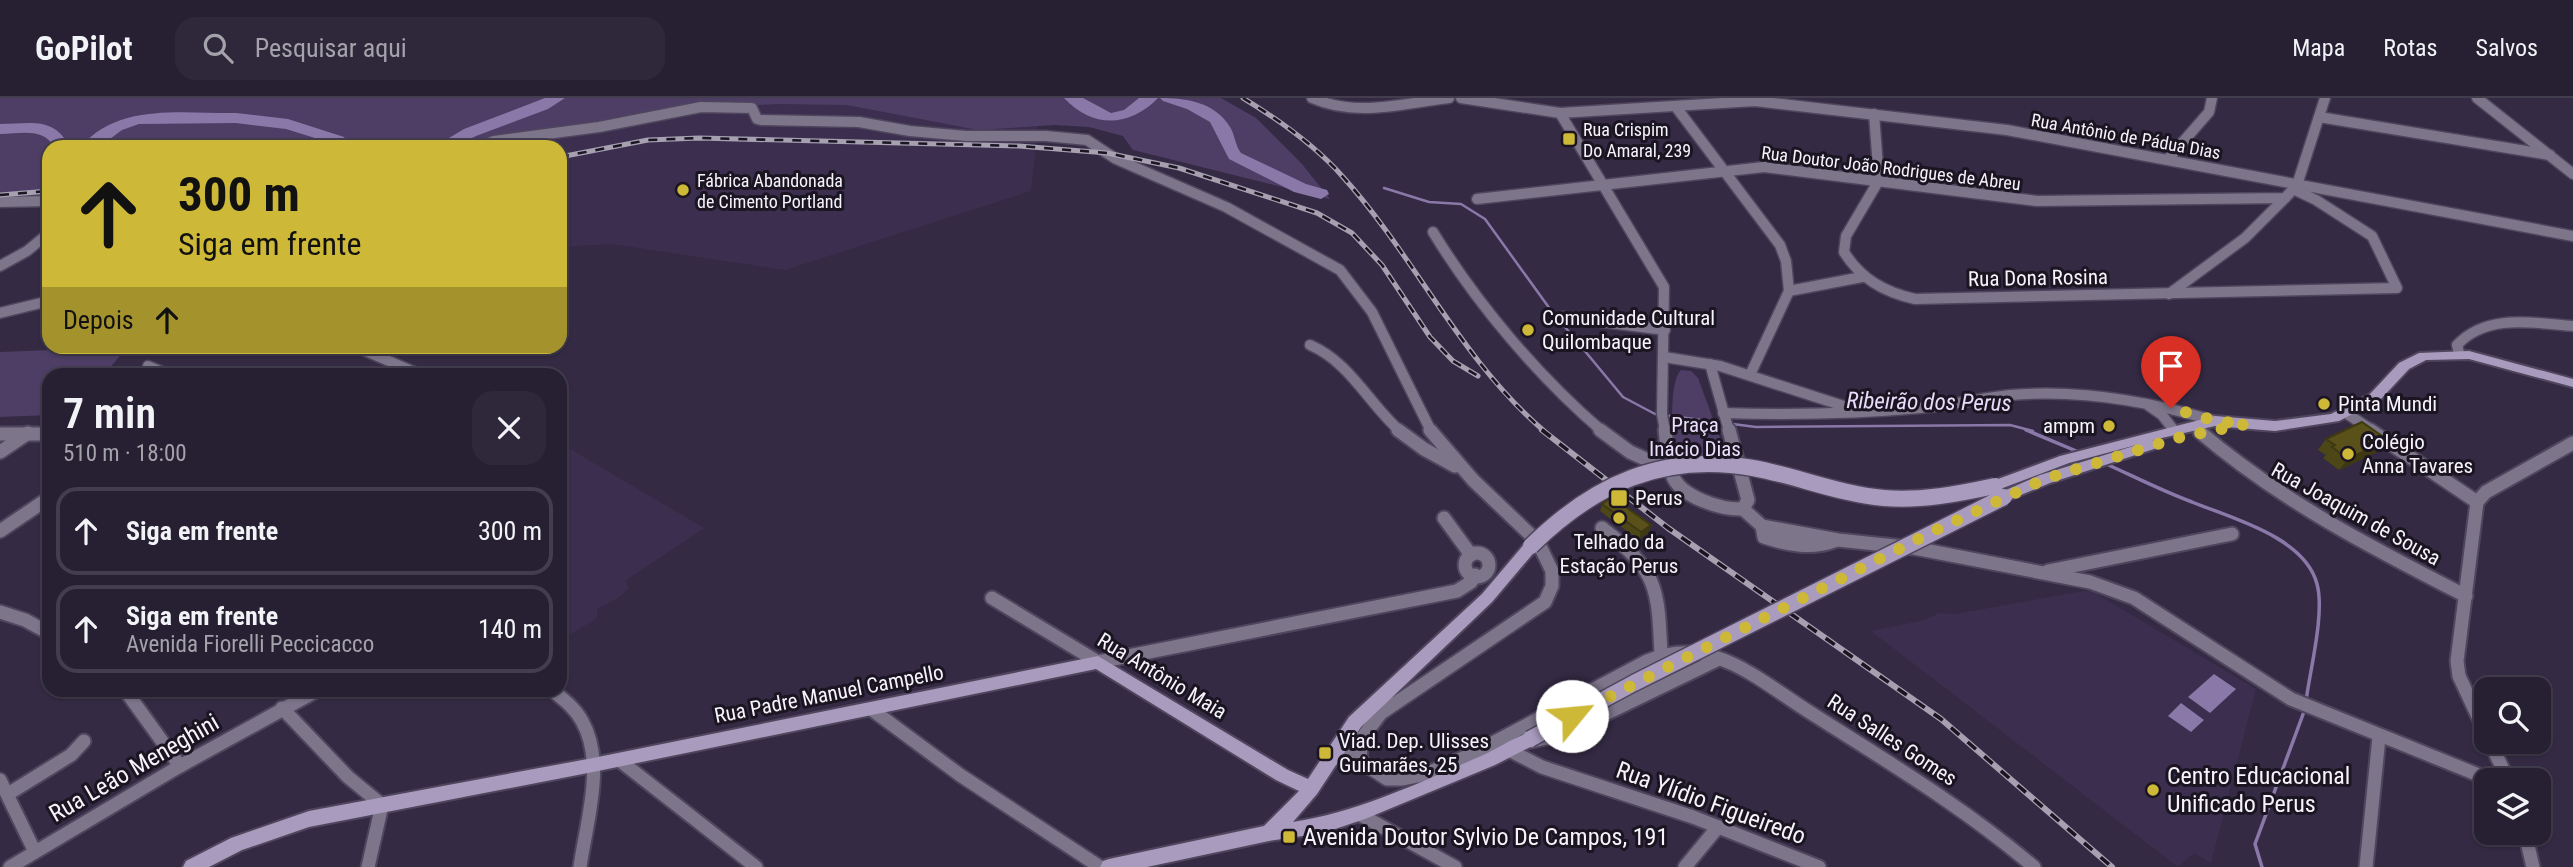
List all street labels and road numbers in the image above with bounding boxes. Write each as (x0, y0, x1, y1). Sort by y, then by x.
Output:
street label: Rua Antônio de Pádua Dias (2030, 109, 2222, 163)
street label: Rua Doutor João Rodrigues de Abreu (1760, 142, 2022, 194)
street label: Rua Dona Rosina (1968, 265, 2108, 291)
street label: Rua Joaquim de Sousa (2267, 458, 2445, 570)
street label: Rua Antônio Maia (1093, 628, 1231, 724)
street label: Rua Padre Manuel Campello (712, 660, 946, 728)
street label: Rua Salles Gomes (1823, 689, 1961, 791)
street label: Rua Leão Meneghini (44, 708, 224, 828)
street label: Rua Ylídio Figueiredo (1612, 756, 1810, 850)

